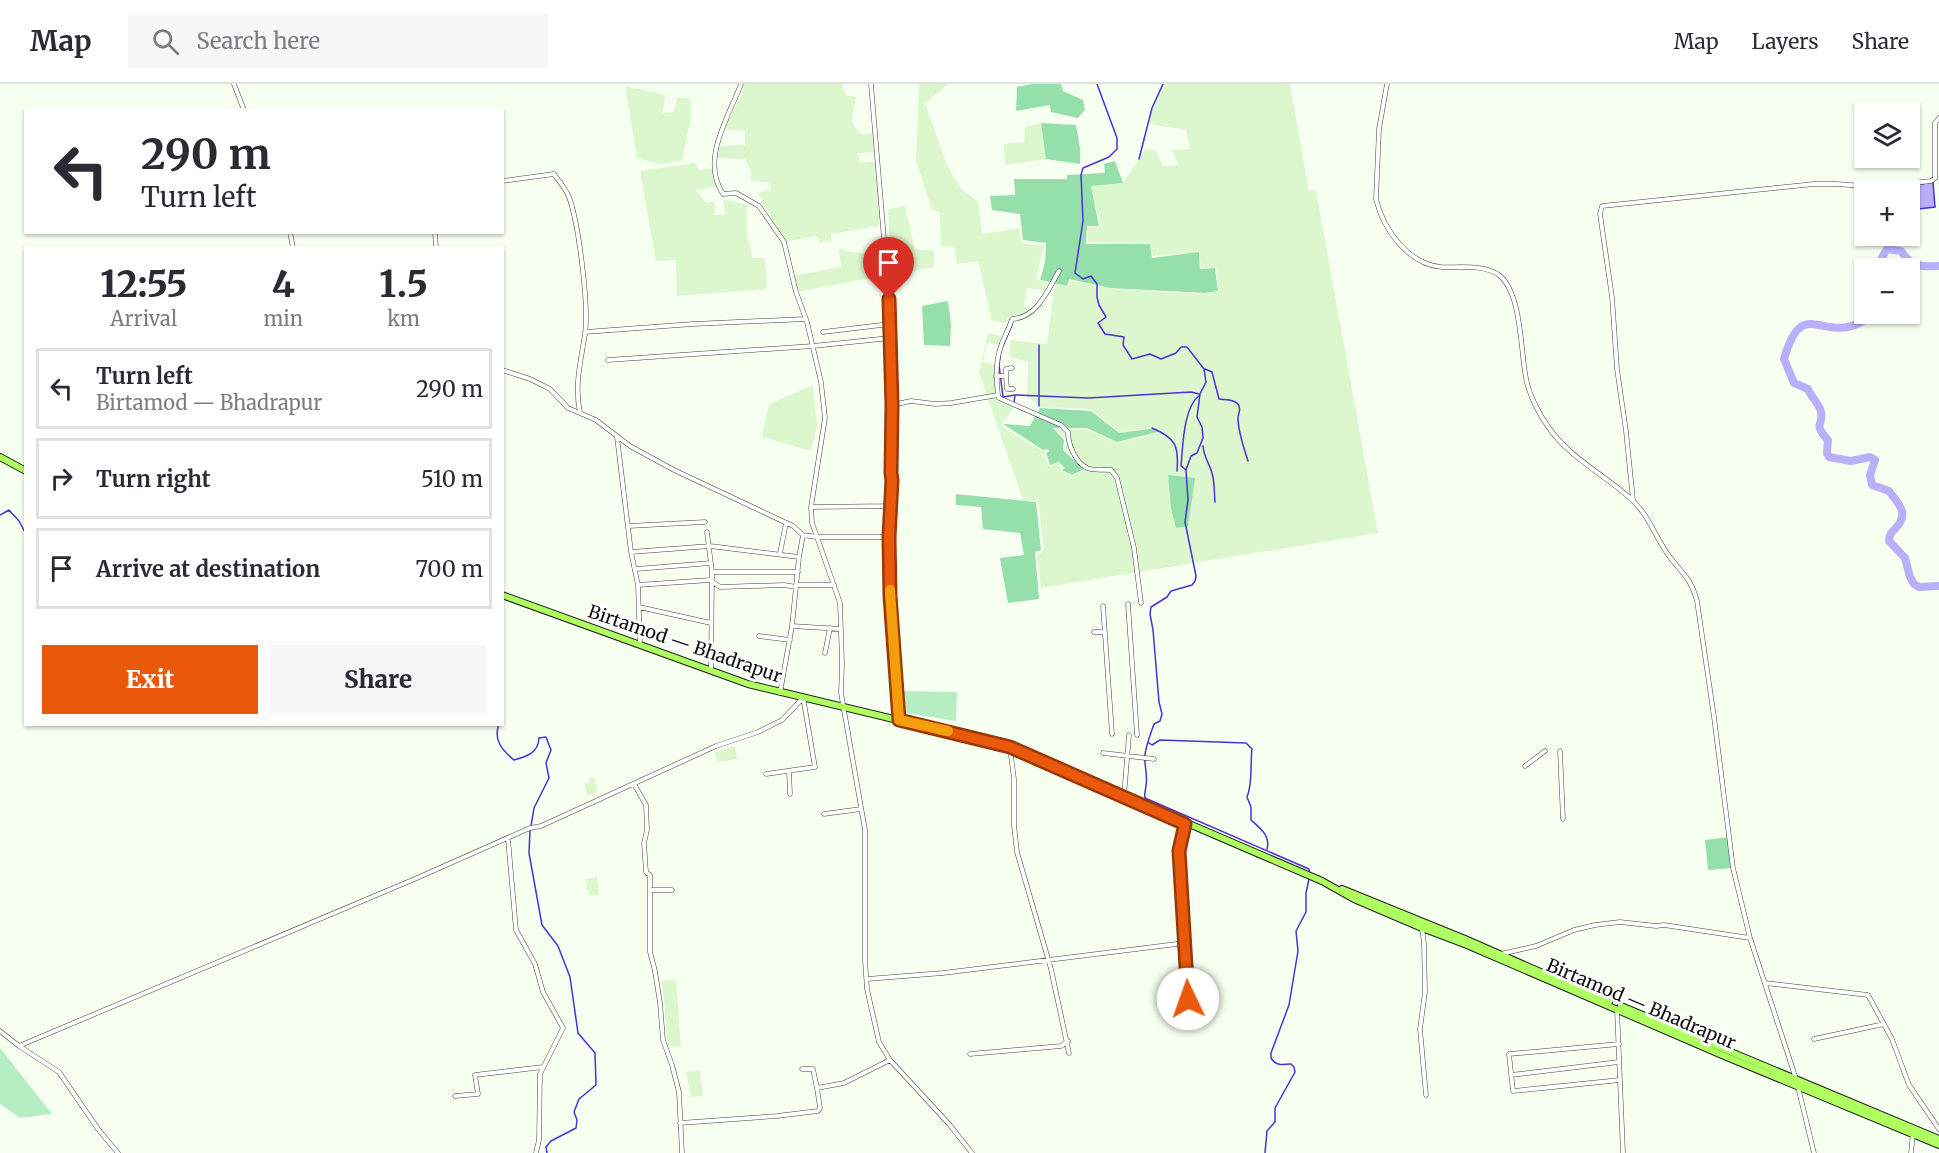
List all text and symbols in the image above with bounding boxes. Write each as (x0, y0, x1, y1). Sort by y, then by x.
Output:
search box (128, 14, 548, 68)
text: Map (30, 23, 92, 59)
icon: search (149, 25, 182, 58)
text: Search here (197, 27, 320, 55)
text: Map (1674, 28, 1719, 55)
text: Layers (1752, 28, 1819, 55)
text: Share (1852, 28, 1909, 55)
map controls (1854, 102, 1920, 324)
button: layers (1854, 102, 1920, 168)
text: 290 m (141, 128, 271, 180)
icon: left (42, 132, 120, 210)
text: Turn left (141, 180, 256, 214)
button: + (1854, 180, 1920, 246)
pin (863, 237, 914, 299)
icon: arrive (872, 246, 905, 279)
button: − (1854, 258, 1920, 324)
text: 12:55 (100, 262, 187, 307)
text: 4 (272, 262, 295, 307)
text: 1.5 (379, 262, 428, 307)
text: Arrival (110, 306, 177, 331)
text: min (263, 306, 303, 331)
text: km (387, 306, 420, 331)
text: Turn left (96, 362, 193, 390)
icon: left (45, 372, 78, 405)
text: 290 m (416, 375, 483, 403)
text: Birtamod — Bhadrapur (96, 390, 322, 415)
icon: right (45, 462, 78, 495)
text: Turn right (96, 465, 210, 493)
text: 510 m (421, 465, 483, 493)
icon: arrive (45, 552, 78, 585)
text: Arrive at destination (96, 555, 320, 583)
text: 700 m (415, 555, 483, 583)
street label: Birtamod — Bhadrapur (585, 600, 785, 688)
button: Exit (42, 645, 258, 714)
button: Share (270, 645, 486, 714)
street label: Birtamod — Bhadrapur (1543, 953, 1739, 1054)
position arrow (1156, 967, 1220, 1031)

